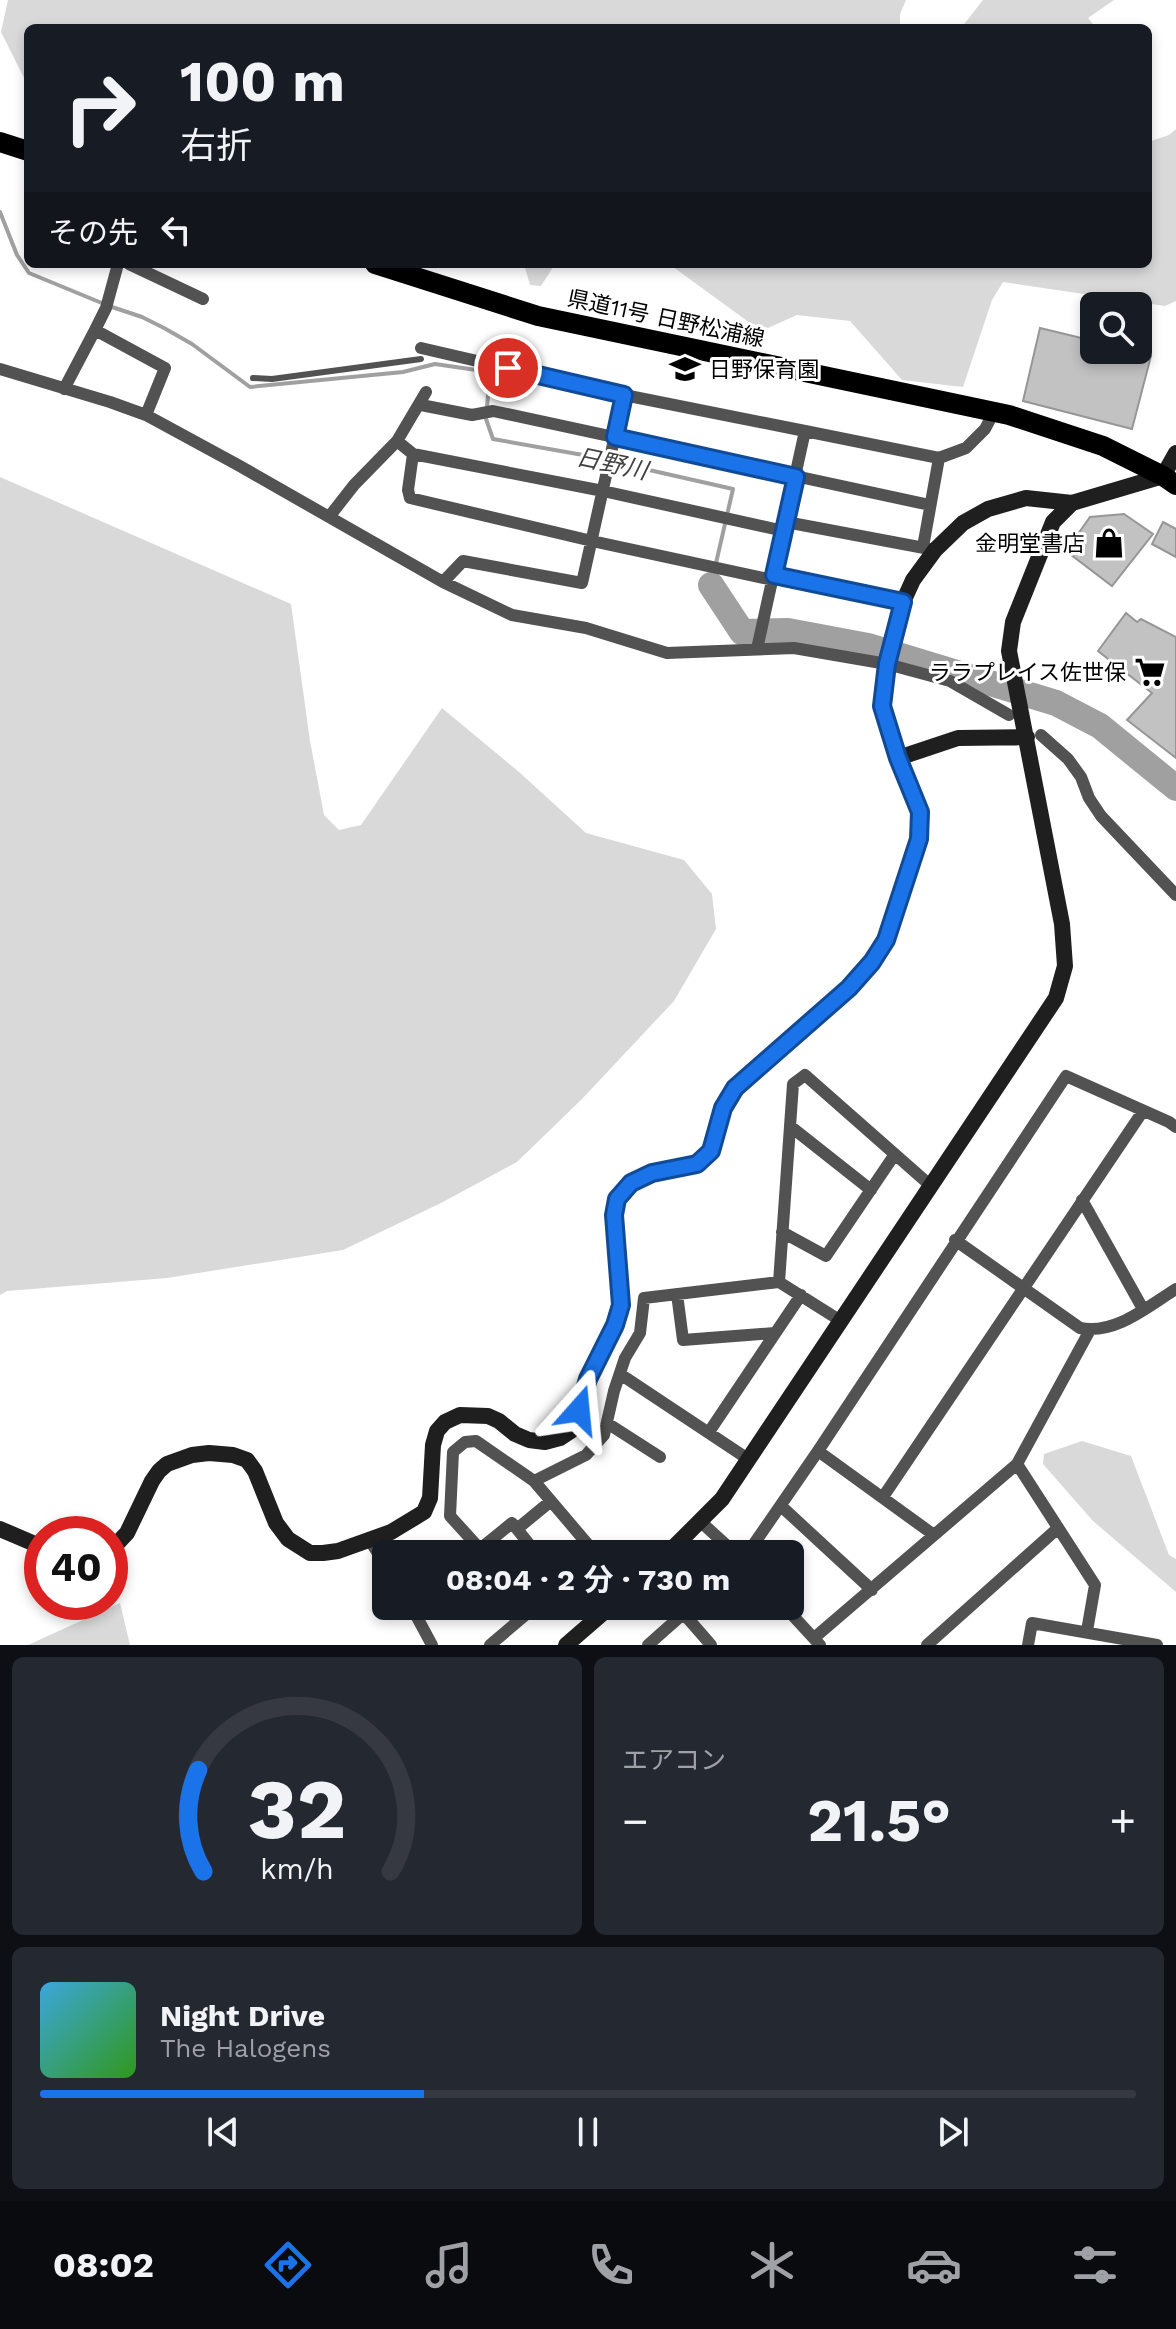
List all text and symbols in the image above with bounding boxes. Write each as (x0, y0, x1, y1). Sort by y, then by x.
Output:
text: 100 m (180, 49, 345, 115)
icon: right (48, 56, 152, 160)
text: 右折 (180, 125, 252, 167)
icon: left (154, 208, 198, 252)
text: その先 (48, 215, 138, 250)
street label: 県道11号 日野松浦線 (565, 285, 767, 352)
map controls (1080, 292, 1152, 364)
button: search (1080, 292, 1152, 364)
pin (474, 334, 542, 402)
icon: arrive (486, 346, 530, 390)
school or university icon: 日野保育園 (668, 352, 702, 386)
place label: 日野保育園 (709, 357, 819, 382)
water label: 日野川 (574, 443, 653, 486)
shop icon: 金明堂書店 (1092, 526, 1126, 560)
place label: 金明堂書店 (975, 531, 1085, 556)
supermarket icon: ララプレイス佐世保 (1133, 655, 1167, 689)
place label: ララプレイス佐世保 (929, 660, 1126, 685)
position arrow (537, 1368, 621, 1452)
speed limit sign: 40 (24, 1516, 128, 1620)
text: 08:04 · 2 分 · 730 m (446, 1562, 730, 1597)
text: エアコン (622, 1745, 726, 1775)
text: 32 (248, 1761, 346, 1858)
text: 21.5° (807, 1785, 951, 1856)
text: − (622, 1795, 649, 1847)
text: + (1109, 1795, 1136, 1847)
text: km/h (260, 1852, 334, 1886)
text: Night Drive (160, 1998, 325, 2033)
text: The Halogens (160, 2033, 331, 2063)
icon: previous (201, 2110, 245, 2154)
icon: pause (566, 2110, 610, 2154)
icon: next (931, 2110, 975, 2154)
icon: directions (260, 2237, 316, 2293)
icon: music (421, 2237, 477, 2293)
icon: phone (583, 2237, 639, 2293)
icon: climate (744, 2237, 800, 2293)
icon: car (906, 2237, 962, 2293)
icon: filters (1067, 2237, 1123, 2293)
text: 08:02 (53, 2244, 154, 2286)

